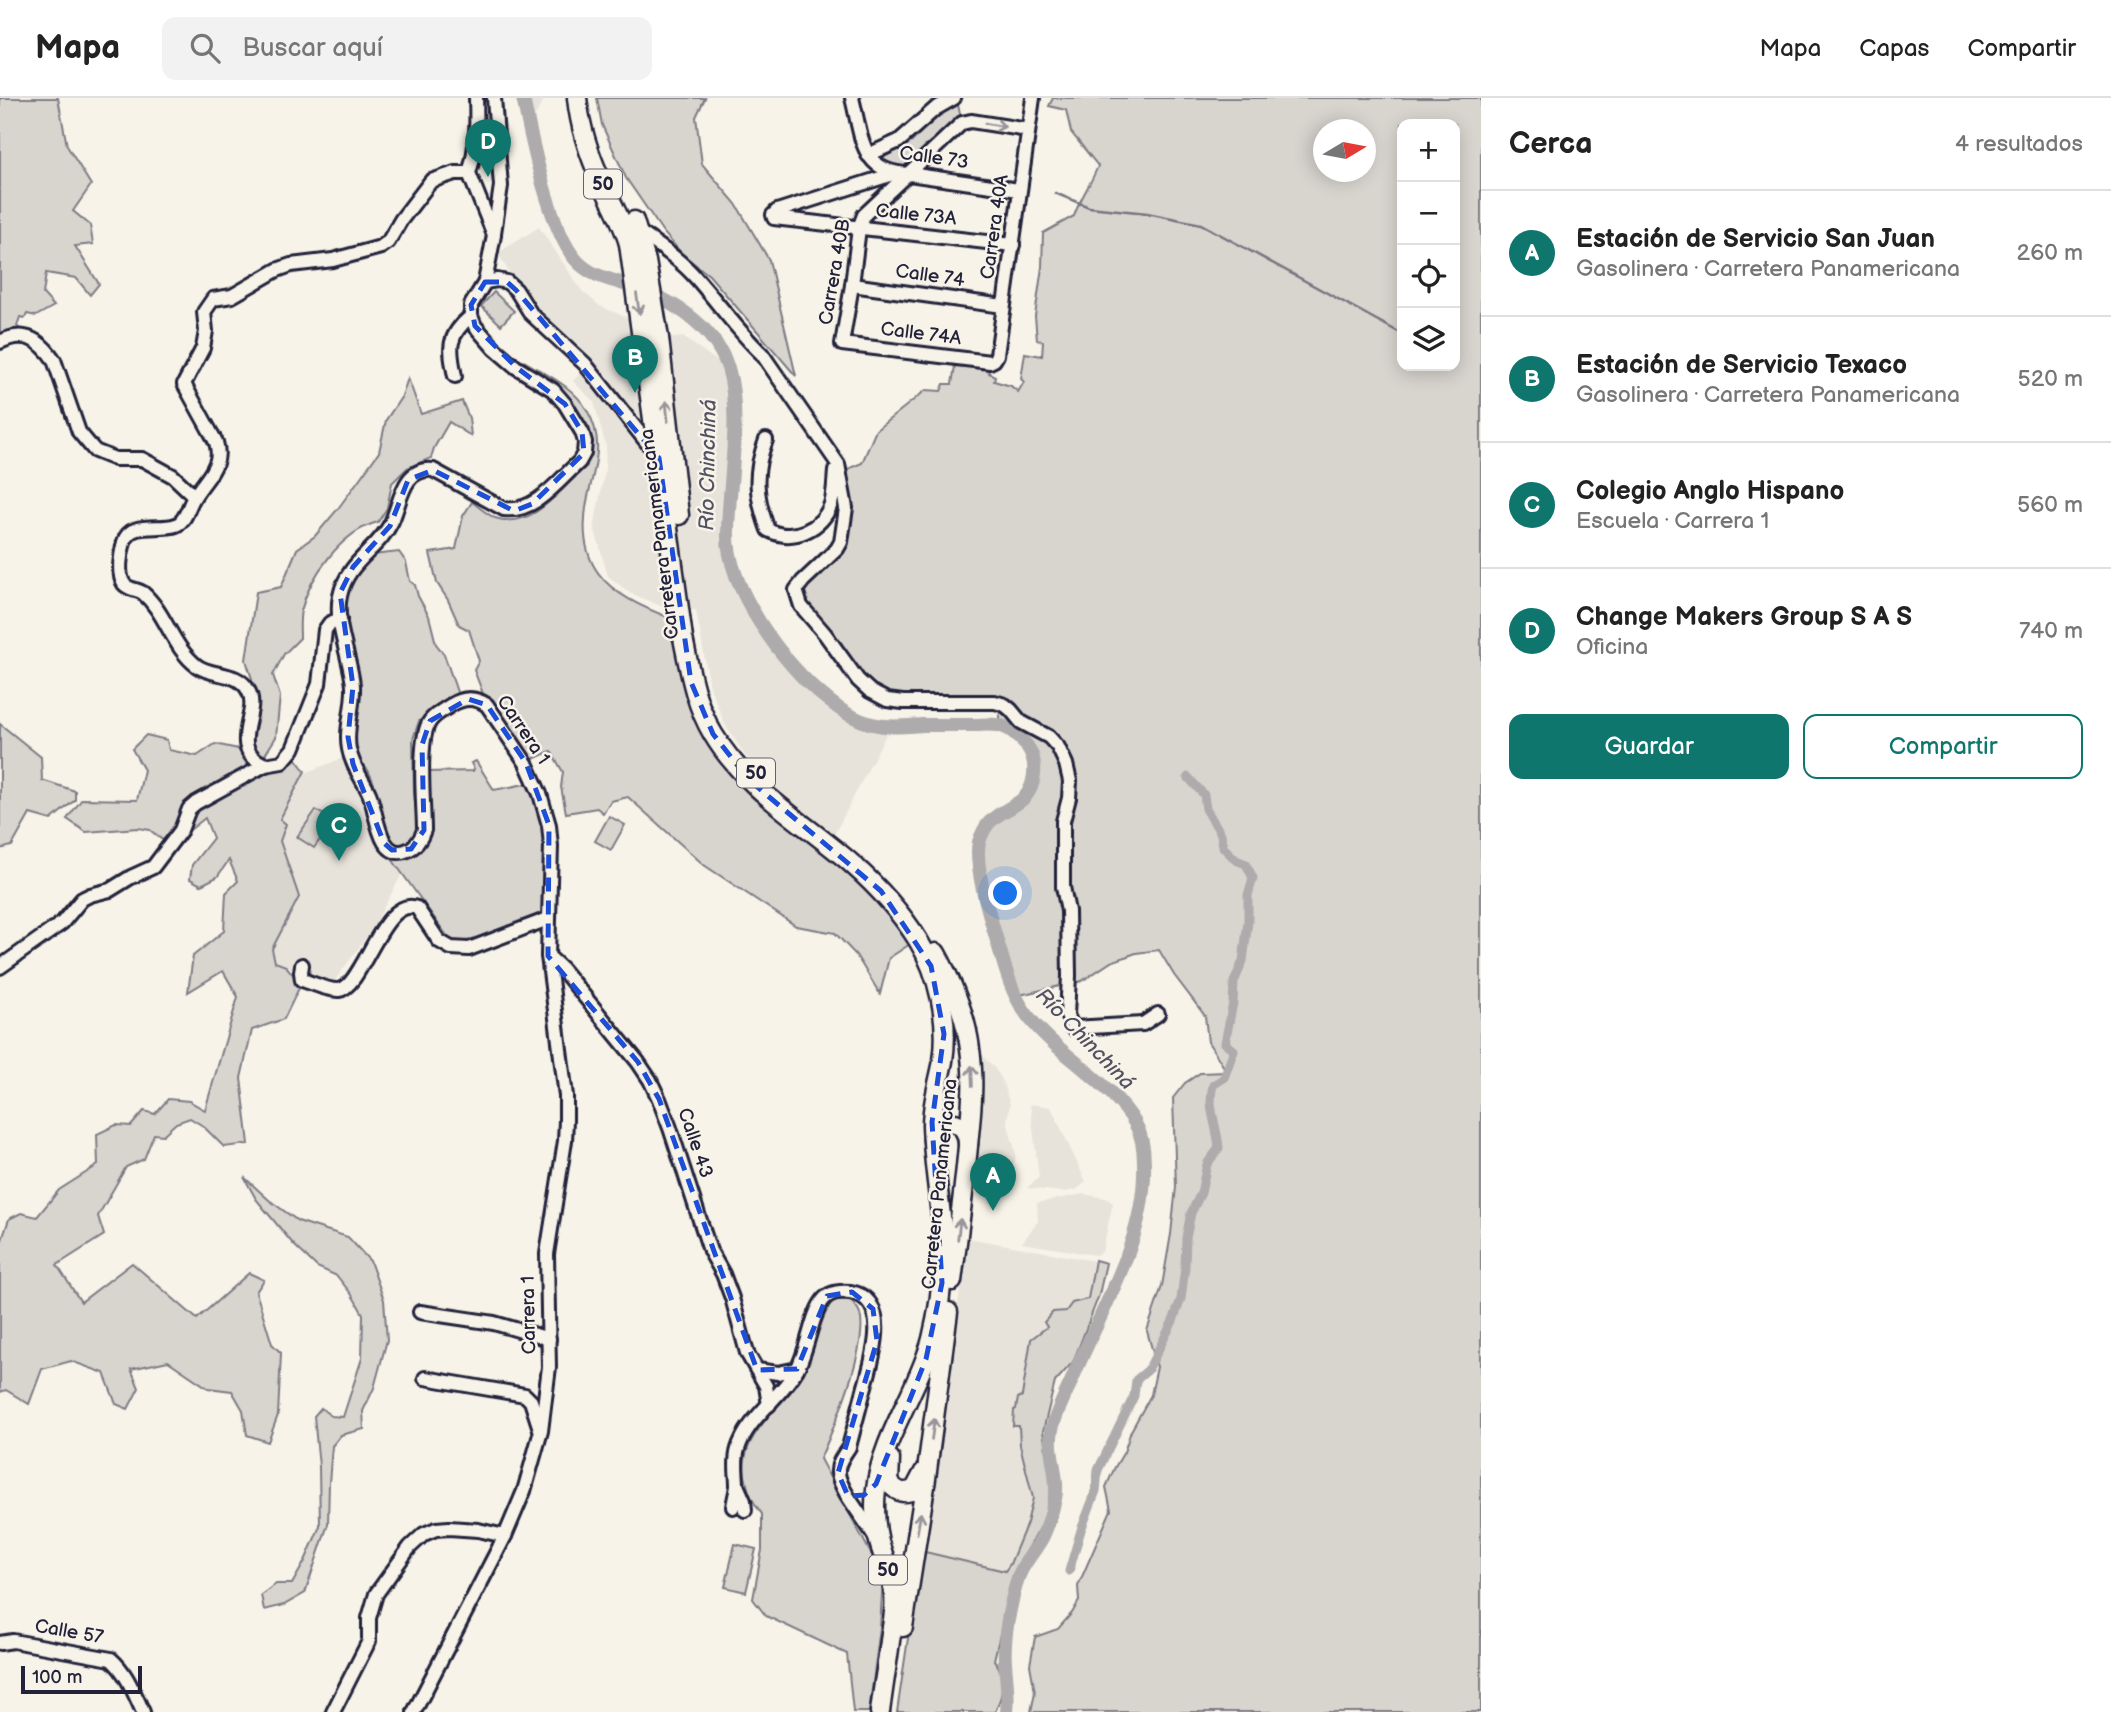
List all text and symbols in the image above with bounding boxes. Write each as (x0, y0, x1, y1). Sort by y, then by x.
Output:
search box (162, 17, 652, 80)
text: Mapa (35, 28, 120, 68)
icon: search (186, 29, 224, 67)
text: Buscar aquí (242, 33, 383, 64)
text: Mapa (1760, 34, 1821, 63)
text: Capas (1859, 34, 1929, 63)
text: Compartir (1967, 34, 2076, 63)
pin: D (465, 119, 511, 177)
one-way arrow (983, 119, 1006, 132)
north arrow (1313, 119, 1376, 182)
map controls (1397, 119, 1460, 371)
button: + (1397, 119, 1460, 182)
text: Cerca (1509, 126, 1592, 162)
text: 4 resultados (1955, 130, 2083, 158)
street label: Calle 73 (898, 142, 970, 174)
road number: 50 (584, 170, 622, 198)
street label: Carrera 40A (976, 173, 1014, 281)
button: − (1397, 182, 1460, 245)
street label: Calle 73A (874, 199, 958, 231)
street label: Carrera 40B (814, 217, 856, 327)
text: Estación de Servicio San Juan (1576, 224, 1935, 255)
text: A (1525, 239, 1539, 267)
text: 260 m (2017, 239, 2083, 267)
button: locate (1397, 245, 1460, 308)
text: Gasolinera · Carretera Panamericana (1576, 255, 1960, 283)
street label: Calle 74 (894, 260, 966, 292)
one-way arrow (632, 292, 645, 315)
button: layers (1397, 308, 1460, 371)
street label: Calle 74A (879, 318, 963, 350)
pin: B (612, 335, 658, 393)
text: Estación de Servicio Texaco (1576, 350, 1907, 381)
text: B (1524, 365, 1540, 393)
text: 520 m (2017, 365, 2083, 393)
text: Gasolinera · Carretera Panamericana (1576, 381, 1960, 409)
water label: Río Chinchiná (694, 399, 722, 531)
one-way arrow (660, 400, 673, 423)
street label: Carretera Panamericana (636, 427, 684, 641)
text: Colegio Anglo Hispano (1576, 476, 1844, 507)
text: C (1524, 491, 1540, 519)
text: 560 m (2017, 491, 2083, 519)
text: Escuela · Carrera 1 (1576, 507, 1769, 535)
text: Change Makers Group S A S (1576, 602, 1912, 633)
text: D (1524, 617, 1540, 645)
text: 740 m (2019, 617, 2083, 645)
text: Oficina (1576, 633, 1648, 661)
street label: Carrera 1 (491, 691, 555, 769)
button: Guardar (1509, 714, 1789, 779)
button: Compartir (1803, 714, 2083, 779)
road number: 50 (737, 758, 775, 788)
pin: C (316, 803, 362, 861)
your location (988, 876, 1022, 910)
water label: Río Chinchiná (1030, 983, 1140, 1095)
one-way arrow (965, 1065, 979, 1088)
street label: Carretera Panamericana (917, 1077, 963, 1291)
street label: Calle 43 (672, 1105, 718, 1181)
pin: A (970, 1153, 1016, 1211)
one-way arrow (952, 1218, 965, 1241)
street label: Carrera 1 (517, 1276, 541, 1354)
one-way arrow (927, 1418, 940, 1440)
one-way arrow (913, 1512, 926, 1535)
road number: 50 (869, 1555, 907, 1584)
street label: Calle 57 (33, 1615, 106, 1649)
scale bar (21, 1663, 142, 1695)
text: 100 m (32, 1666, 83, 1689)

